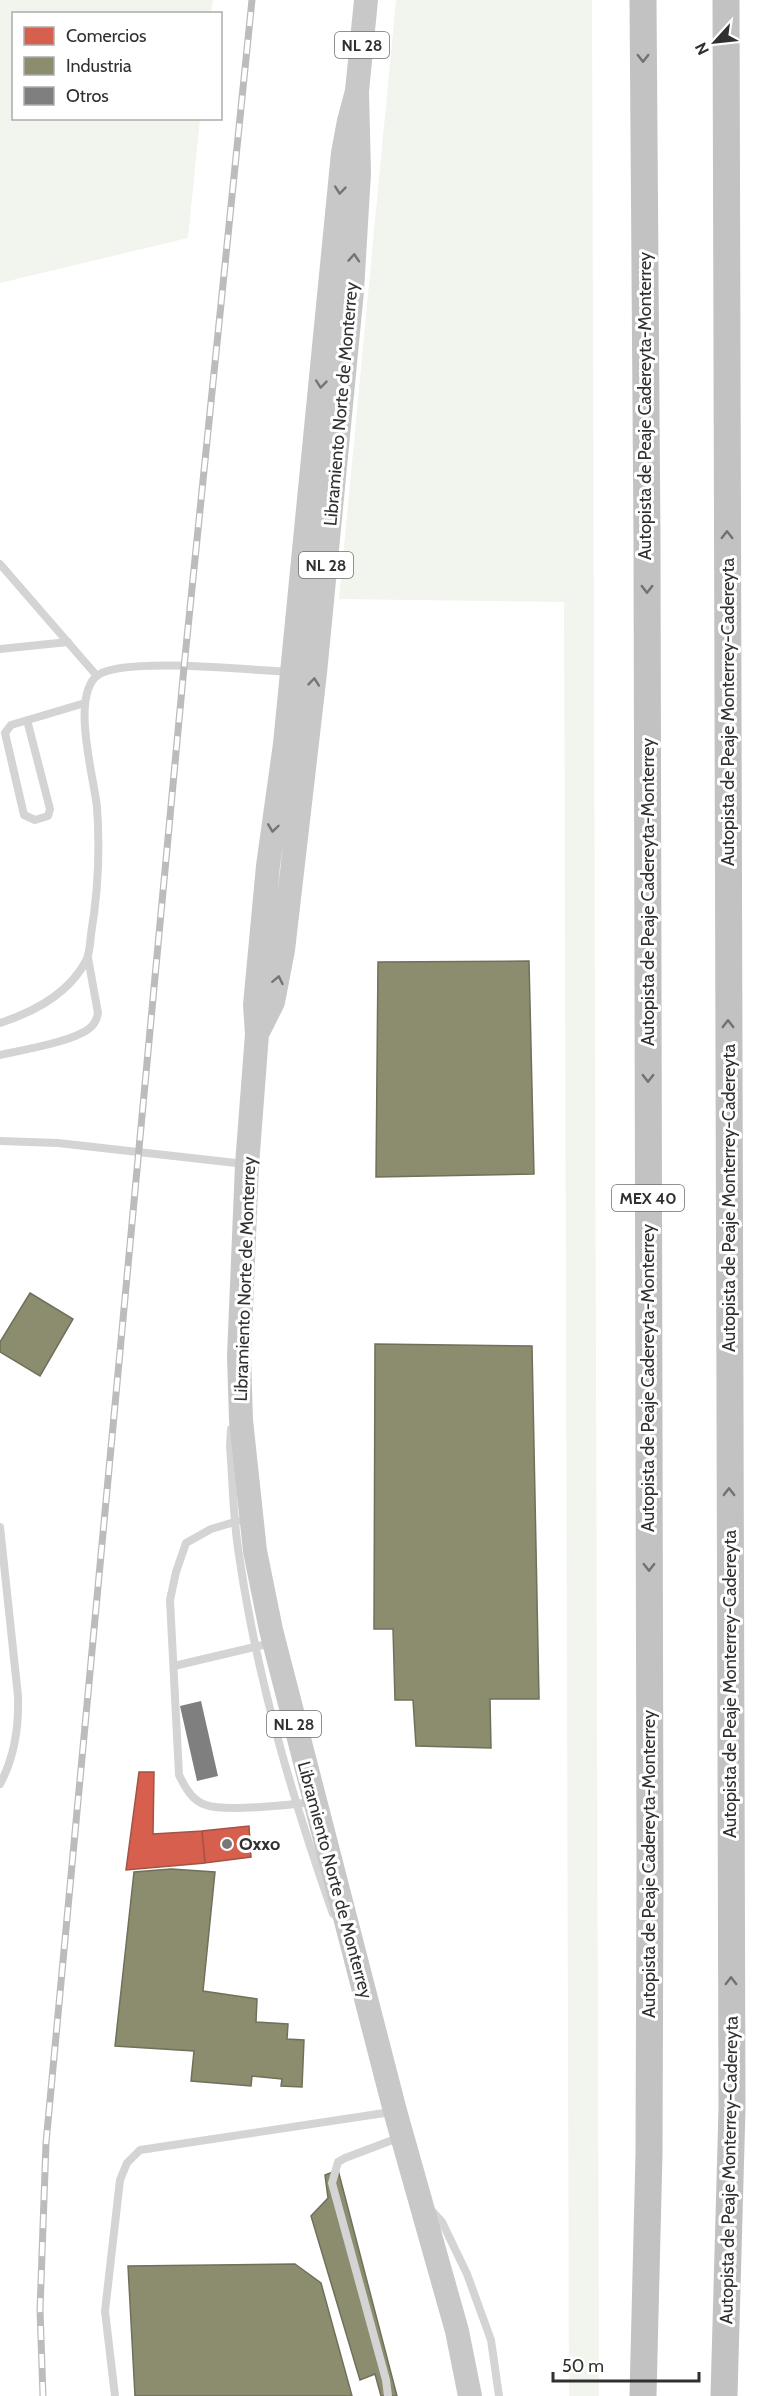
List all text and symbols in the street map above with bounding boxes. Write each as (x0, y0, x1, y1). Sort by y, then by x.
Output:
legend (12, 12, 222, 120)
north arrow (685, 12, 745, 72)
text: Comercios (66, 25, 147, 47)
road number: NL 28 (335, 32, 389, 58)
text: N (691, 39, 713, 58)
one-way arrow (637, 54, 649, 63)
text: Industria (66, 55, 132, 77)
text: Otros (66, 85, 109, 107)
one-way arrow (334, 185, 347, 194)
street label: Autopista de Peaje Cadereyta-Monterrey (634, 252, 656, 560)
one-way arrow (348, 254, 361, 263)
street label: Libramiento Norte de Monterrey (319, 281, 363, 527)
one-way arrow (315, 379, 328, 388)
one-way arrow (721, 530, 733, 539)
road number: NL 28 (299, 552, 353, 578)
street label: Autopista de Peaje Monterrey-Cadereyta (717, 558, 739, 866)
one-way arrow (641, 585, 653, 594)
one-way arrow (307, 678, 320, 687)
street label: Autopista de Peaje Cadereyta-Monterrey (637, 738, 659, 1046)
one-way arrow (268, 823, 280, 833)
one-way arrow (271, 975, 284, 985)
one-way arrow (722, 1019, 734, 1028)
street label: Autopista de Peaje Monterrey-Cadereyta (718, 1044, 740, 1352)
one-way arrow (642, 1074, 654, 1083)
street label: Libramiento Norte de Monterrey (230, 1156, 260, 1402)
road number: MEX 40 (612, 1185, 684, 1211)
street label: Autopista de Peaje Cadereyta-Monterrey (637, 1224, 659, 1532)
one-way arrow (723, 1487, 736, 1496)
street label: Autopista de Peaje Monterrey-Cadereyta (719, 1530, 741, 1838)
one-way arrow (643, 1563, 655, 1572)
street label: Autopista de Peaje Cadereyta-Monterrey (638, 1710, 660, 2018)
road number: NL 28 (267, 1711, 321, 1737)
street label: Libramiento Norte de Monterrey (293, 1759, 377, 2001)
place label: Oxxo (239, 1833, 280, 1855)
marker: Oxxo (220, 1837, 234, 1851)
one-way arrow (725, 1976, 737, 1985)
street label: Autopista de Peaje Monterrey-Cadereyta (715, 2015, 743, 2324)
scale bar (553, 2345, 698, 2383)
text: 50 m (562, 2355, 604, 2377)

